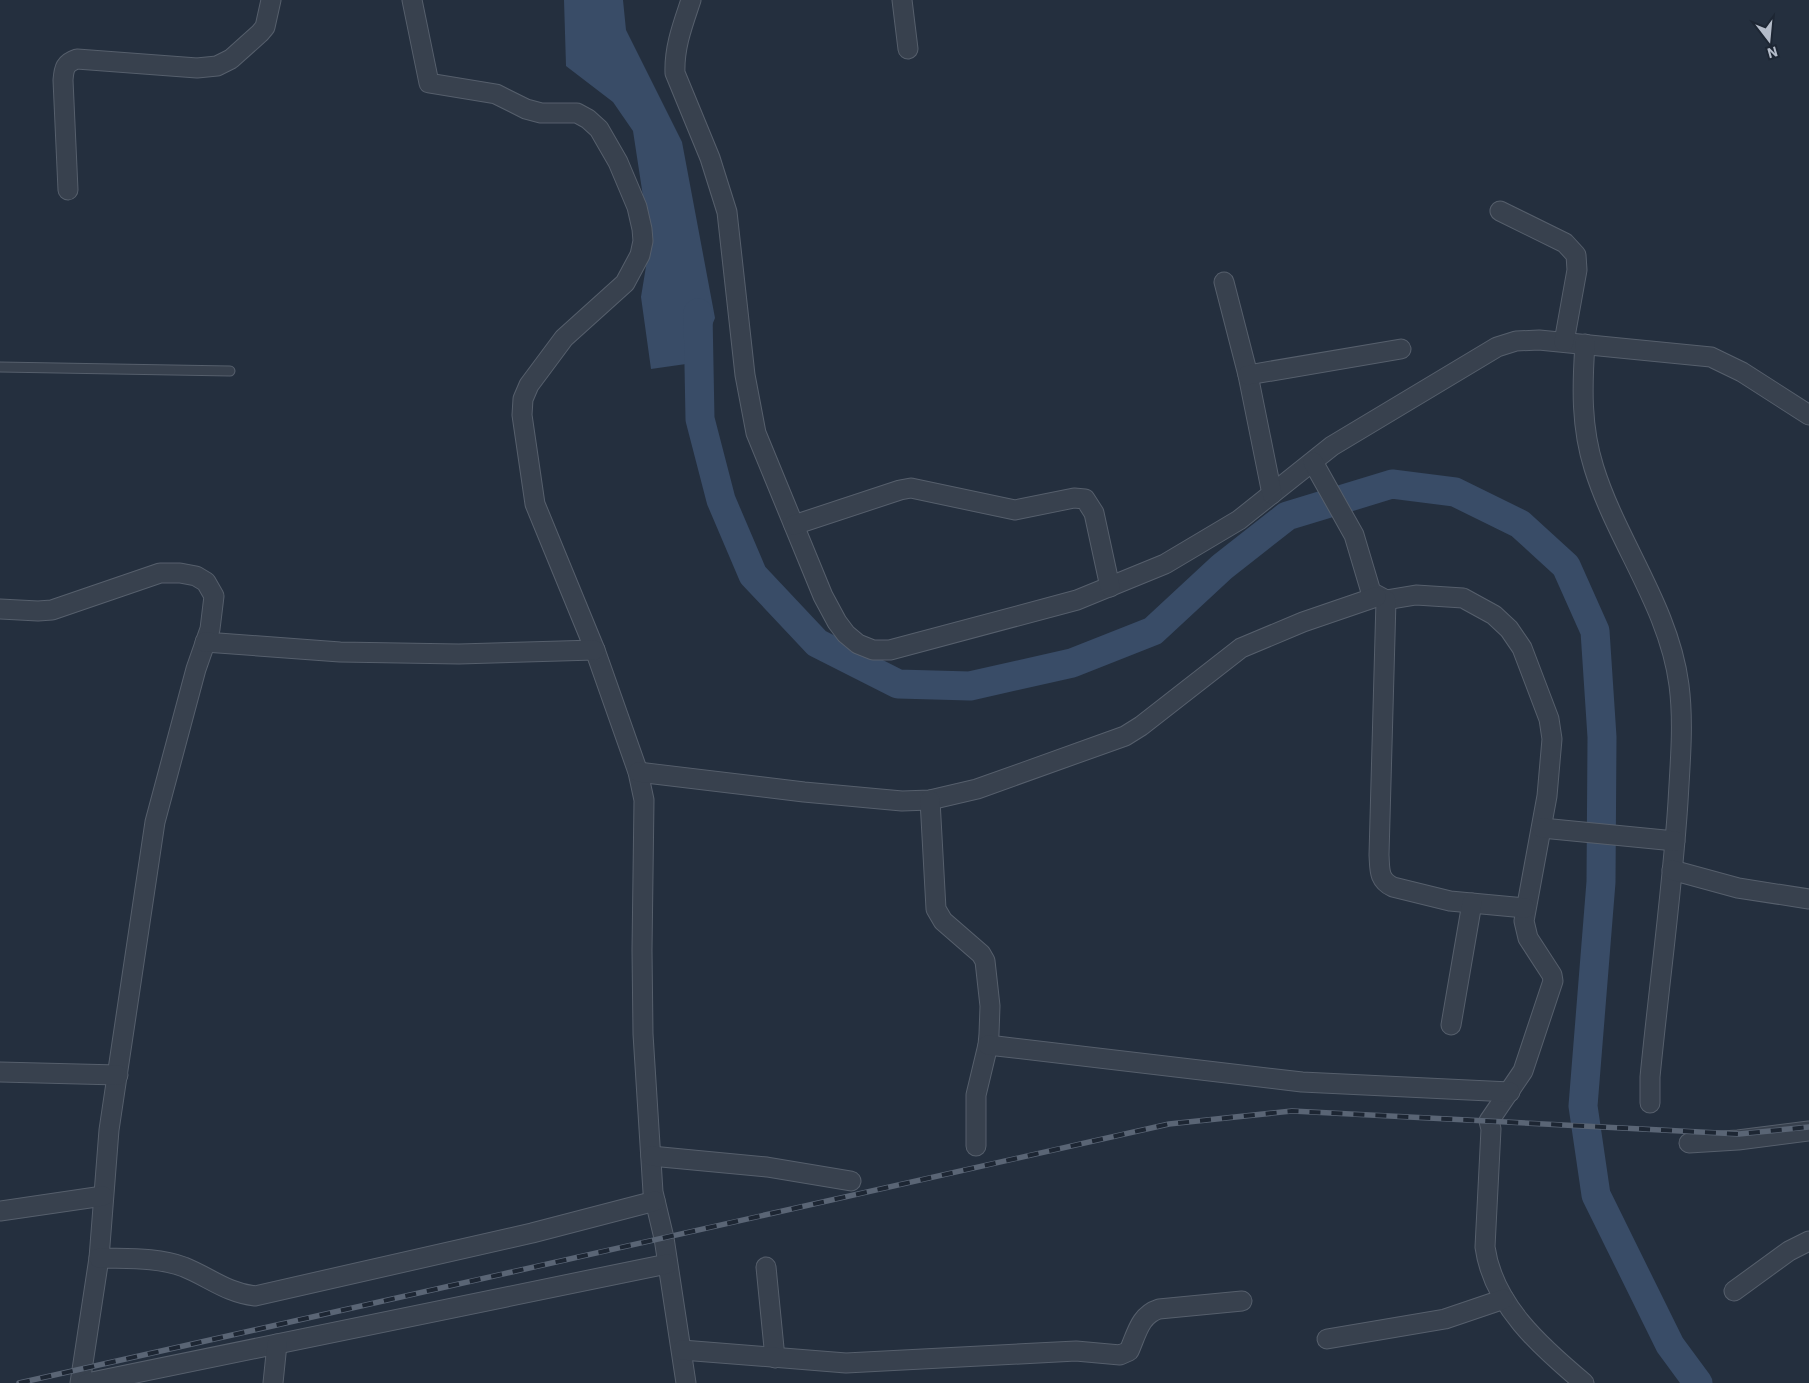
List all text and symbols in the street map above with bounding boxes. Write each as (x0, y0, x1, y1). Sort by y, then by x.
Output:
north arrow (1744, 15, 1794, 65)
text: N (1765, 42, 1780, 63)

